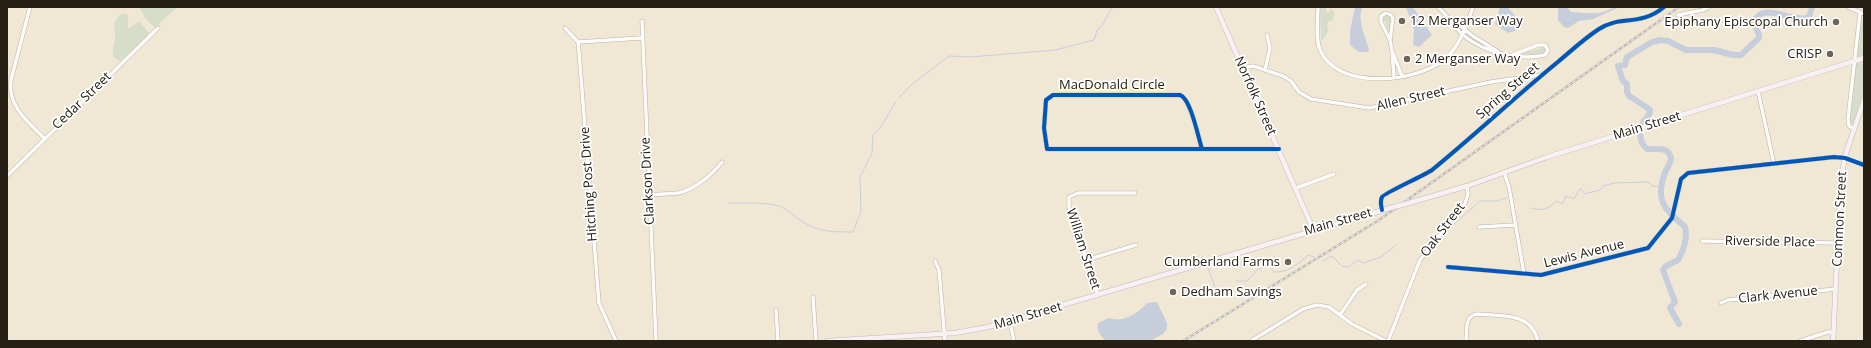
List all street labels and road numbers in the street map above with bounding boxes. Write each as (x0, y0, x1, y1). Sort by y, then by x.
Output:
street label: Norfolk Street (1231, 54, 1279, 138)
street label: Spring Street (1473, 59, 1543, 123)
street label: Cedar Street (49, 69, 115, 133)
street label: MacDonald Circle (1059, 77, 1165, 93)
street label: Allen Street (1375, 84, 1447, 114)
street label: Main Street (1611, 108, 1683, 144)
street label: Hitching Post Drive (577, 126, 601, 242)
street label: Clarkson Drive (638, 137, 658, 225)
street label: Common Street (1830, 171, 1850, 267)
street label: Oak Street (1418, 200, 1468, 260)
street label: Main Street (1302, 205, 1374, 239)
street label: William Street (1063, 207, 1103, 291)
street label: Riverside Place (1725, 233, 1815, 251)
street label: Lewis Avenue (1542, 236, 1626, 272)
street label: Clark Avenue (1738, 283, 1818, 307)
street label: Main Street (992, 299, 1064, 333)

